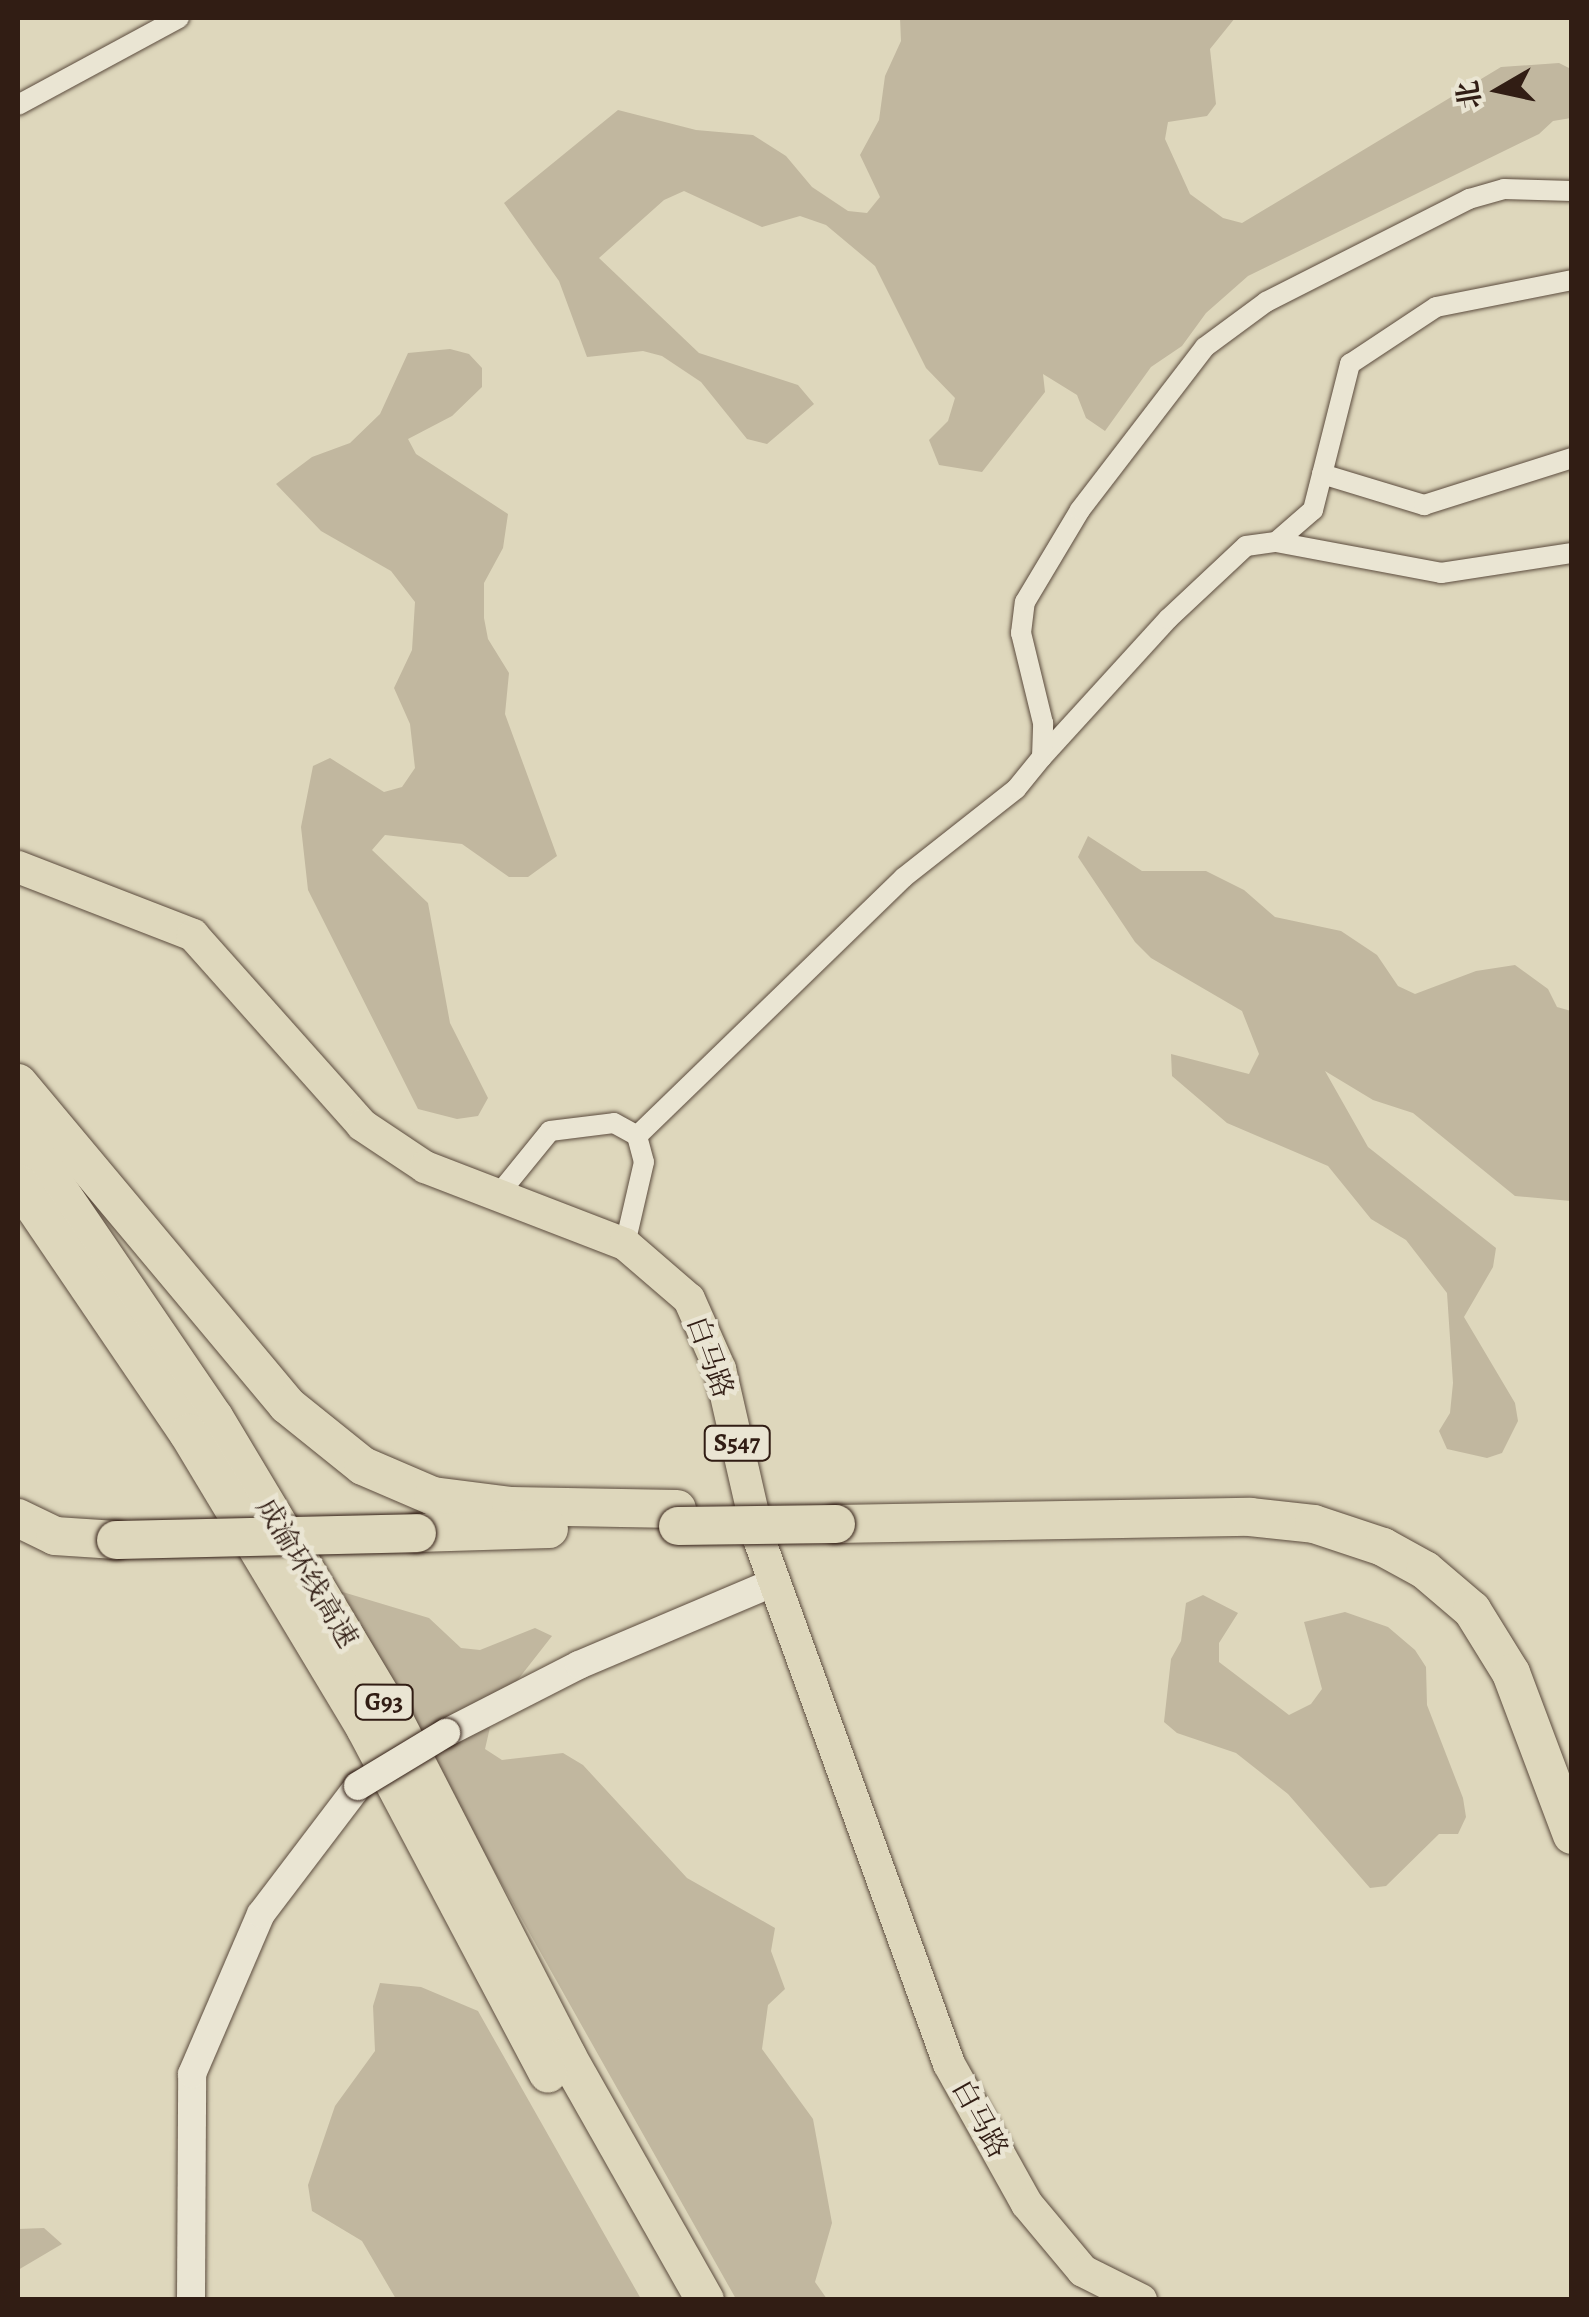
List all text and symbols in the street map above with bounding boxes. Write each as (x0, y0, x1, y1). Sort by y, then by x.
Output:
north arrow (1449, 40, 1549, 140)
text: 北 (1448, 78, 1490, 112)
street label: 白马路 (680, 1312, 740, 1402)
road number: S547 (702, 1423, 772, 1463)
street label: 成渝环线高速 (249, 1492, 365, 1654)
road number: G93 (354, 1682, 414, 1722)
street label: 白马路 (945, 2074, 1015, 2164)

